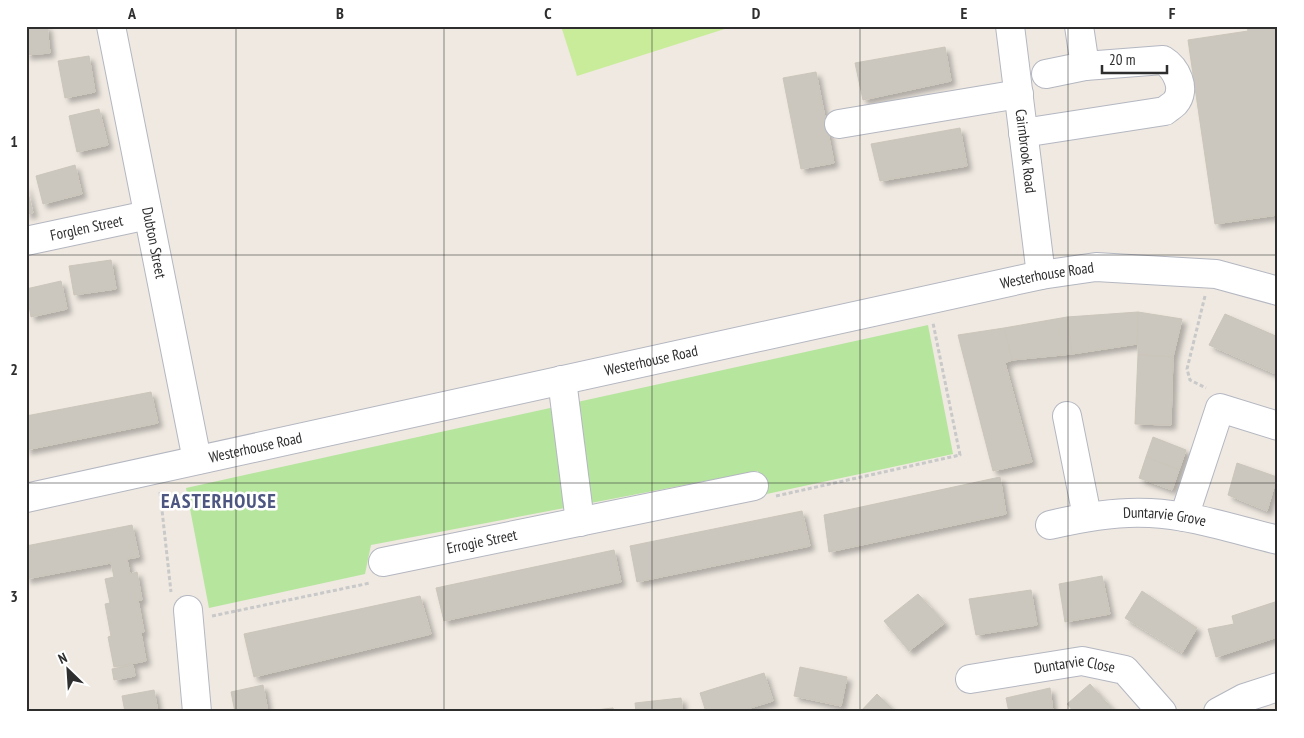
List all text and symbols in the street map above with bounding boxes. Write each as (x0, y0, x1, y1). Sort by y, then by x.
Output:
text: A (127, 3, 137, 23)
text: B (336, 3, 344, 23)
text: C (544, 3, 552, 23)
text: D (752, 3, 761, 23)
text: E (961, 3, 968, 23)
text: F (1169, 3, 1176, 23)
scale bar (1102, 42, 1166, 74)
text: 20 m (1109, 50, 1135, 69)
street label: Cairnbrook Road (1011, 108, 1041, 194)
text: 1 (10, 131, 18, 151)
street label: Dubton Street (138, 205, 171, 280)
street label: Forglen Street (48, 211, 125, 245)
street label: Westerhouse Road (998, 257, 1095, 293)
street label: Westerhouse Road (603, 341, 699, 380)
text: 2 (10, 359, 18, 379)
street label: Westerhouse Road (207, 428, 304, 467)
district label: EASTERHOUSE (161, 488, 277, 514)
street label: Duntarvie Grove (1123, 503, 1208, 530)
street label: Errogie Street (445, 525, 519, 558)
text: 3 (10, 586, 18, 606)
north arrow (42, 646, 92, 696)
text: N (55, 648, 70, 668)
street label: Duntarvie Close (1033, 651, 1117, 678)

